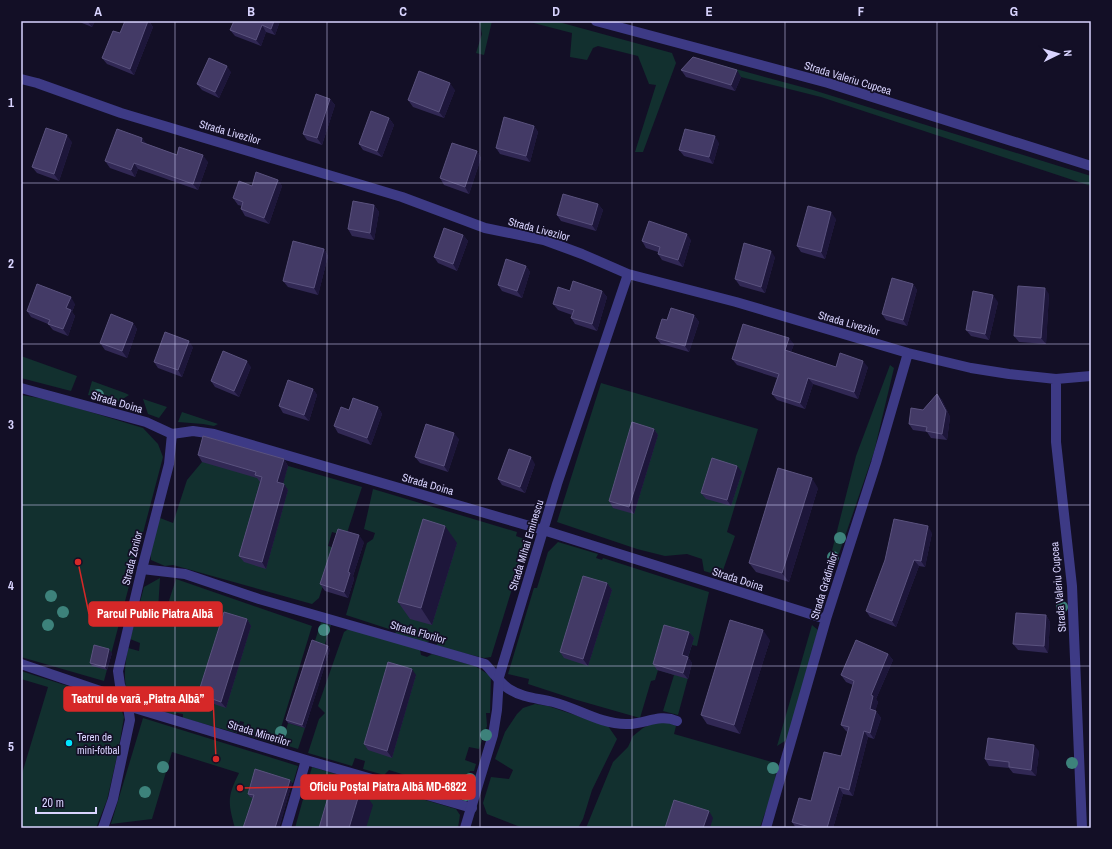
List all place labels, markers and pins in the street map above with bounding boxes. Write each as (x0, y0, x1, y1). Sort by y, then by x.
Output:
callout: Parcul Public Piatra Albă (89, 602, 222, 626)
callout: Teatrul de vară „Piatra Albă” (64, 687, 213, 711)
place label: Teren de mini-fotbal (77, 730, 120, 757)
marker: Teren de mini-fotbal (64, 738, 74, 748)
callout: Oficiu Poștal Piatra Albă MD-6822 (301, 775, 475, 799)

